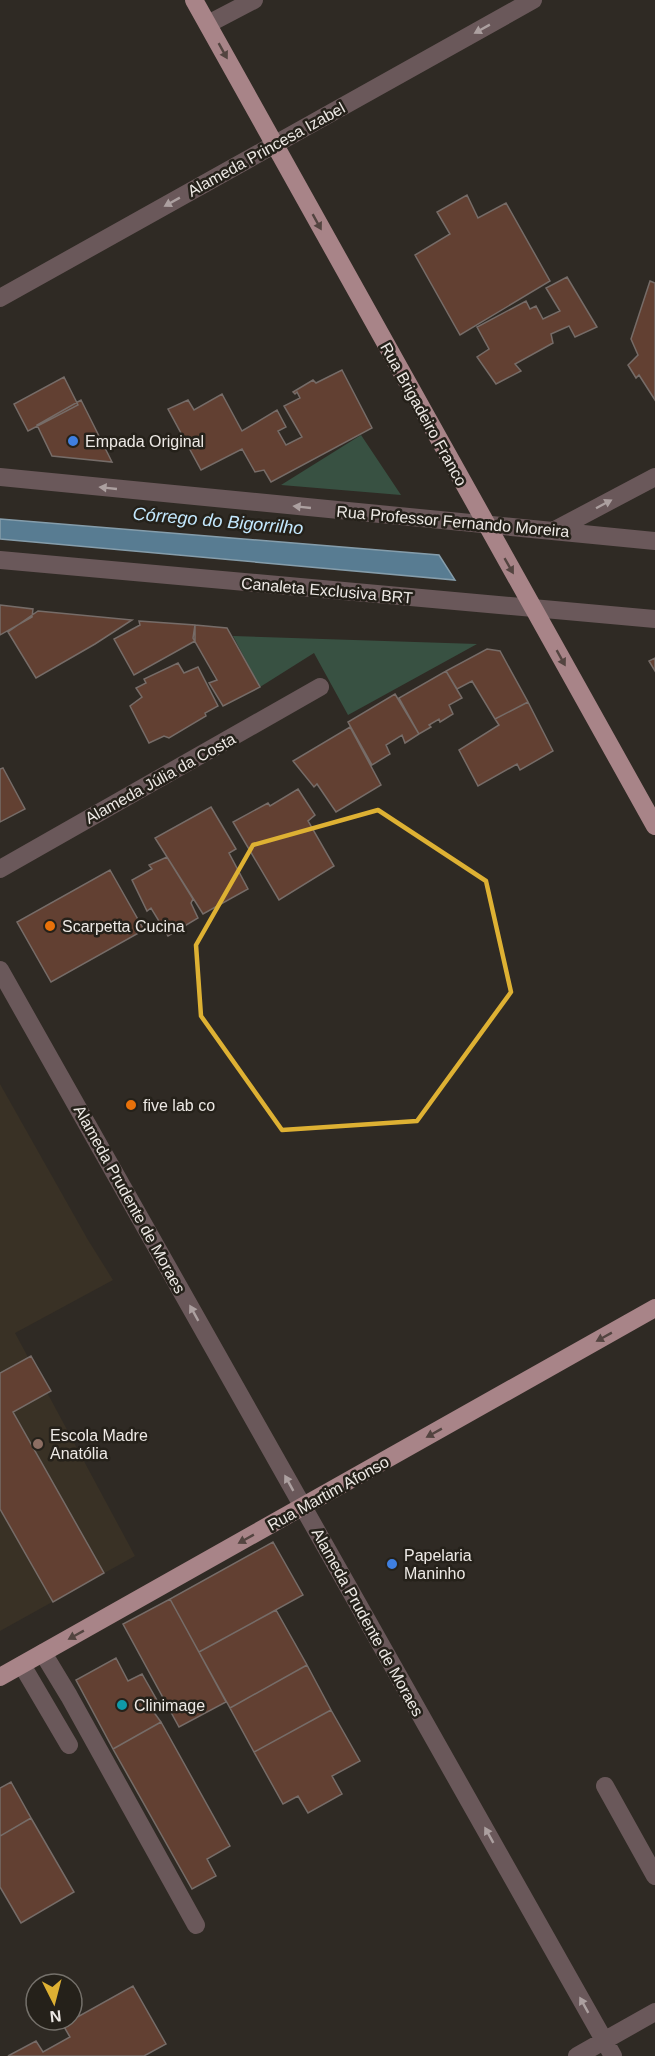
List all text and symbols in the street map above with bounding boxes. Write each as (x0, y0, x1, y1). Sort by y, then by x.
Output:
one-way arrow (474, 23, 490, 34)
one-way arrow (218, 43, 228, 60)
street label: Alameda Princesa Izabel (185, 99, 348, 200)
one-way arrow (163, 197, 180, 207)
one-way arrow (312, 213, 322, 230)
street label: Rua Brigadeiro Franco (377, 340, 470, 489)
place label: Empada Original (85, 433, 204, 450)
marker: Empada Original (66, 434, 80, 448)
one-way arrow (99, 483, 118, 493)
one-way arrow (596, 499, 613, 509)
one-way arrow (293, 502, 312, 512)
street label: Rua Professor Fernando Moreira (336, 503, 570, 540)
water label: Córrego do Bigorrilho (132, 504, 304, 538)
one-way arrow (504, 558, 514, 575)
street label: Canaleta Exclusiva BRT (240, 575, 414, 606)
one-way arrow (556, 650, 566, 667)
street label: Alameda Júlia da Costa (82, 730, 238, 827)
place label: Scarpetta Cucina (62, 918, 185, 935)
marker: Scarpetta Cucina (43, 919, 57, 933)
place label: five lab co (143, 1097, 215, 1114)
marker: five lab co (124, 1098, 138, 1112)
street label: Alameda Prudente de Moraes (71, 1102, 189, 1296)
one-way arrow (188, 1305, 199, 1321)
one-way arrow (595, 1332, 612, 1342)
place label: Escola Madre Anatólia (50, 1427, 148, 1462)
one-way arrow (425, 1428, 442, 1438)
marker: Escola Madre Anatólia (31, 1437, 45, 1451)
street label: Rua Martim Afonso (265, 1453, 392, 1534)
one-way arrow (285, 1474, 295, 1491)
street label: Alameda Prudente de Moraes (309, 1525, 427, 1719)
one-way arrow (237, 1534, 254, 1544)
place label: Papelaria Maninho (404, 1547, 472, 1582)
marker: Papelaria Maninho (385, 1557, 399, 1571)
one-way arrow (68, 1629, 84, 1640)
place label: Clinimage (134, 1697, 205, 1714)
marker: Clinimage (115, 1698, 129, 1712)
one-way arrow (483, 1827, 494, 1843)
north arrow (24, 1972, 84, 2032)
one-way arrow (579, 1996, 589, 2013)
text: N (49, 2007, 62, 2025)

